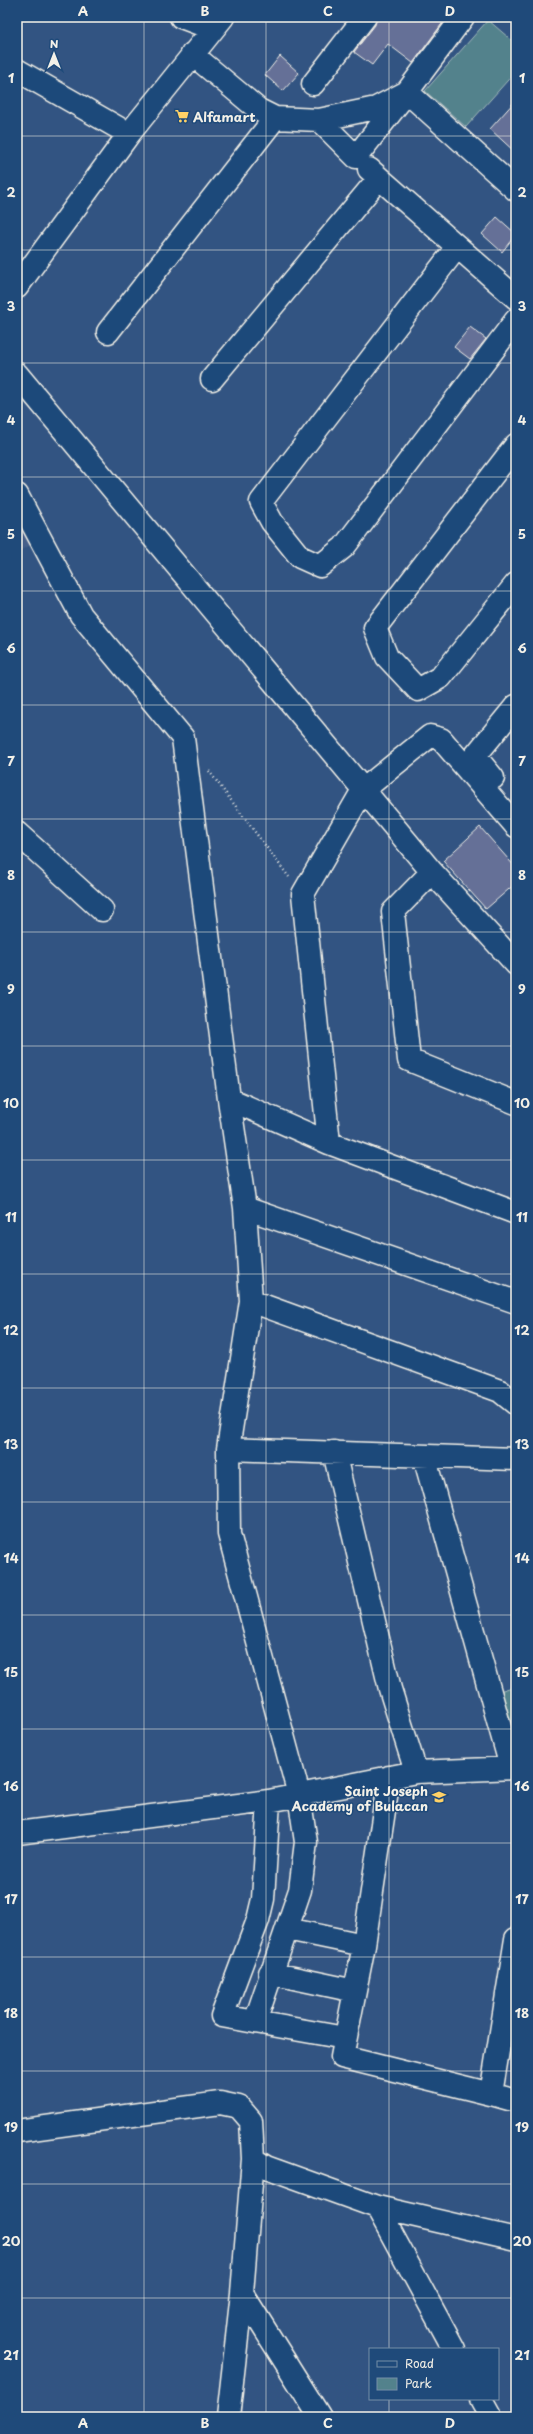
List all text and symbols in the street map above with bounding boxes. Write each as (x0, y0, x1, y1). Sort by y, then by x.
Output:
text: A (78, 1, 88, 20)
text: B (201, 1, 210, 20)
text: C (323, 1, 333, 20)
text: D (445, 1, 455, 20)
north arrow (34, 34, 74, 74)
text: N (50, 35, 59, 52)
text: 1 (8, 68, 14, 87)
text: 1 (519, 68, 525, 87)
place label: Alfamart (193, 107, 256, 126)
supermarket icon: Alfamart (174, 108, 190, 124)
text: 2 (6, 182, 16, 201)
text: 2 (517, 182, 527, 201)
text: 3 (7, 296, 16, 315)
text: 3 (518, 296, 527, 315)
text: 4 (7, 410, 16, 429)
text: 4 (518, 410, 527, 429)
text: 5 (7, 524, 15, 543)
text: 5 (518, 524, 526, 543)
text: 6 (6, 638, 16, 657)
text: 6 (517, 638, 527, 657)
text: 7 (7, 751, 15, 770)
text: 7 (518, 751, 526, 770)
text: 8 (7, 865, 15, 884)
text: 8 (518, 865, 526, 884)
text: 9 (7, 979, 15, 998)
text: 9 (518, 979, 526, 998)
text: 10 (3, 1093, 19, 1112)
text: 10 (514, 1093, 530, 1112)
text: 11 (5, 1207, 17, 1226)
text: 11 (516, 1207, 528, 1226)
text: 12 (3, 1320, 19, 1339)
text: 12 (514, 1320, 530, 1339)
text: 13 (4, 1434, 19, 1453)
text: 13 (515, 1434, 530, 1453)
text: 14 (3, 1548, 19, 1567)
text: 14 (514, 1548, 530, 1567)
text: 15 (4, 1662, 18, 1681)
text: 15 (515, 1662, 529, 1681)
text: 16 (3, 1776, 19, 1795)
text: 16 (514, 1776, 530, 1795)
place label: Saint Joseph Academy of Bulacan (291, 1781, 428, 1815)
school or university icon: Saint Joseph Academy of Bulacan (431, 1789, 447, 1805)
text: 17 (4, 1889, 18, 1908)
text: 17 (515, 1889, 529, 1908)
text: 18 (4, 2003, 18, 2022)
text: 18 (515, 2003, 529, 2022)
text: 19 (4, 2117, 18, 2136)
text: 19 (515, 2117, 529, 2136)
text: 20 (2, 2231, 21, 2250)
text: 20 (513, 2231, 532, 2250)
text: 21 (3, 2345, 19, 2364)
text: 21 (514, 2345, 530, 2364)
legend (369, 2348, 499, 2400)
text: Road (405, 2354, 434, 2372)
text: Park (405, 2374, 432, 2392)
text: A (78, 2413, 88, 2432)
text: B (201, 2413, 210, 2432)
text: C (323, 2413, 333, 2432)
text: D (445, 2413, 455, 2432)

